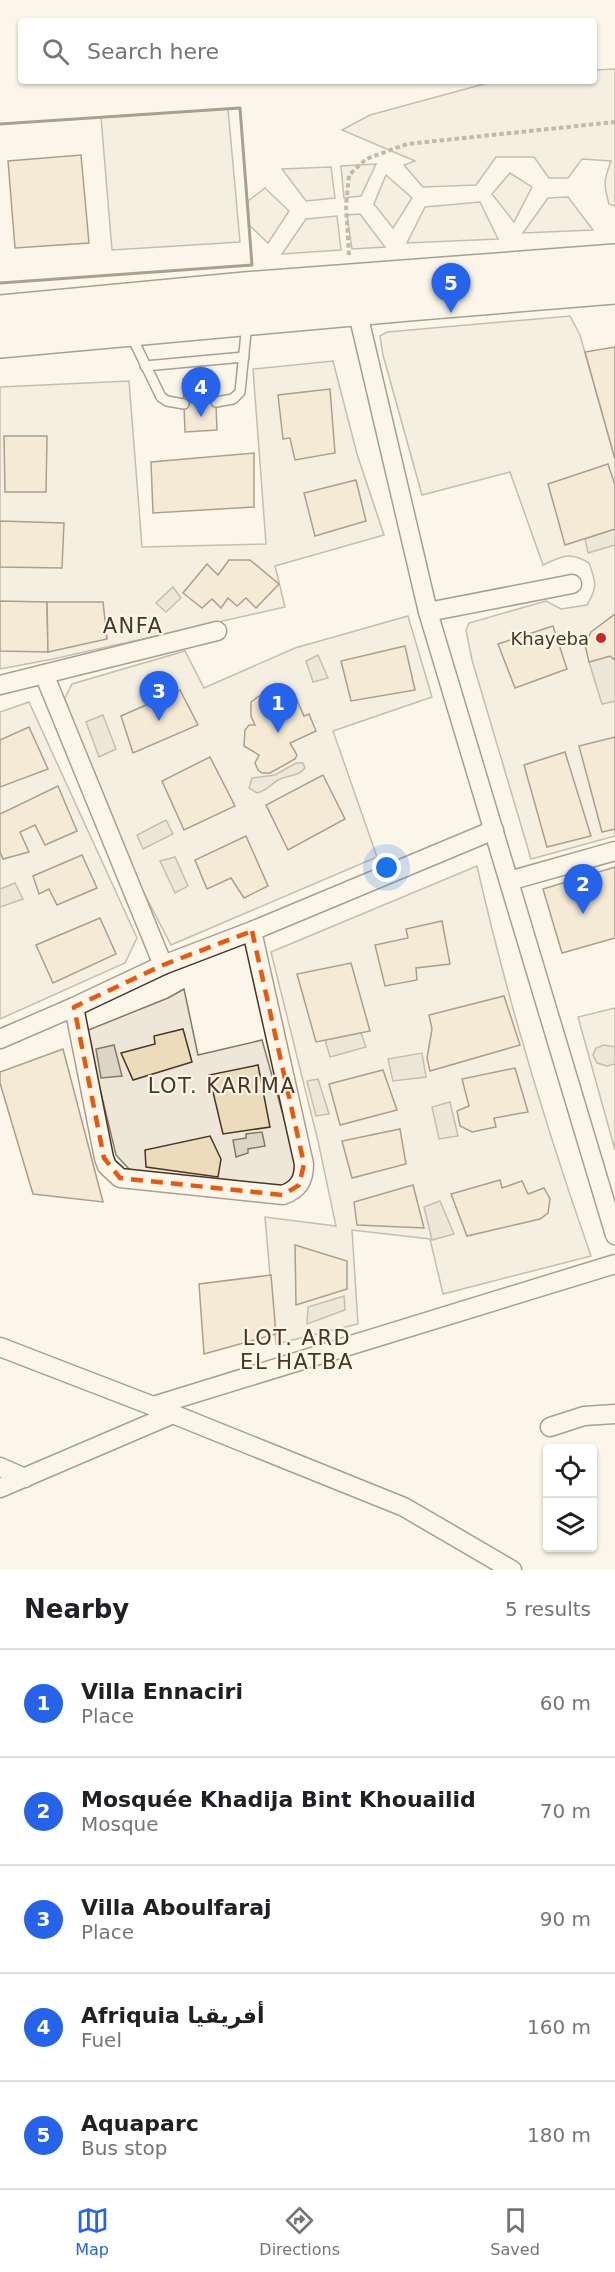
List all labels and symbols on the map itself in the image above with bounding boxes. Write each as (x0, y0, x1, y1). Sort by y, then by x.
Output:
pin: 5 (432, 264, 470, 313)
pin: 4 (182, 368, 220, 417)
district label: ANFA (103, 614, 163, 638)
place label: Khayeba (511, 628, 589, 649)
marker: Khayeba (594, 631, 608, 645)
pin: 3 (140, 672, 178, 721)
pin: 1 (258, 684, 298, 733)
your location (372, 853, 401, 882)
pin: 2 (564, 864, 602, 914)
district label: LOT. KARIMA (148, 1074, 296, 1098)
district label: LOT. ARD EL HATBA (240, 1326, 354, 1374)

